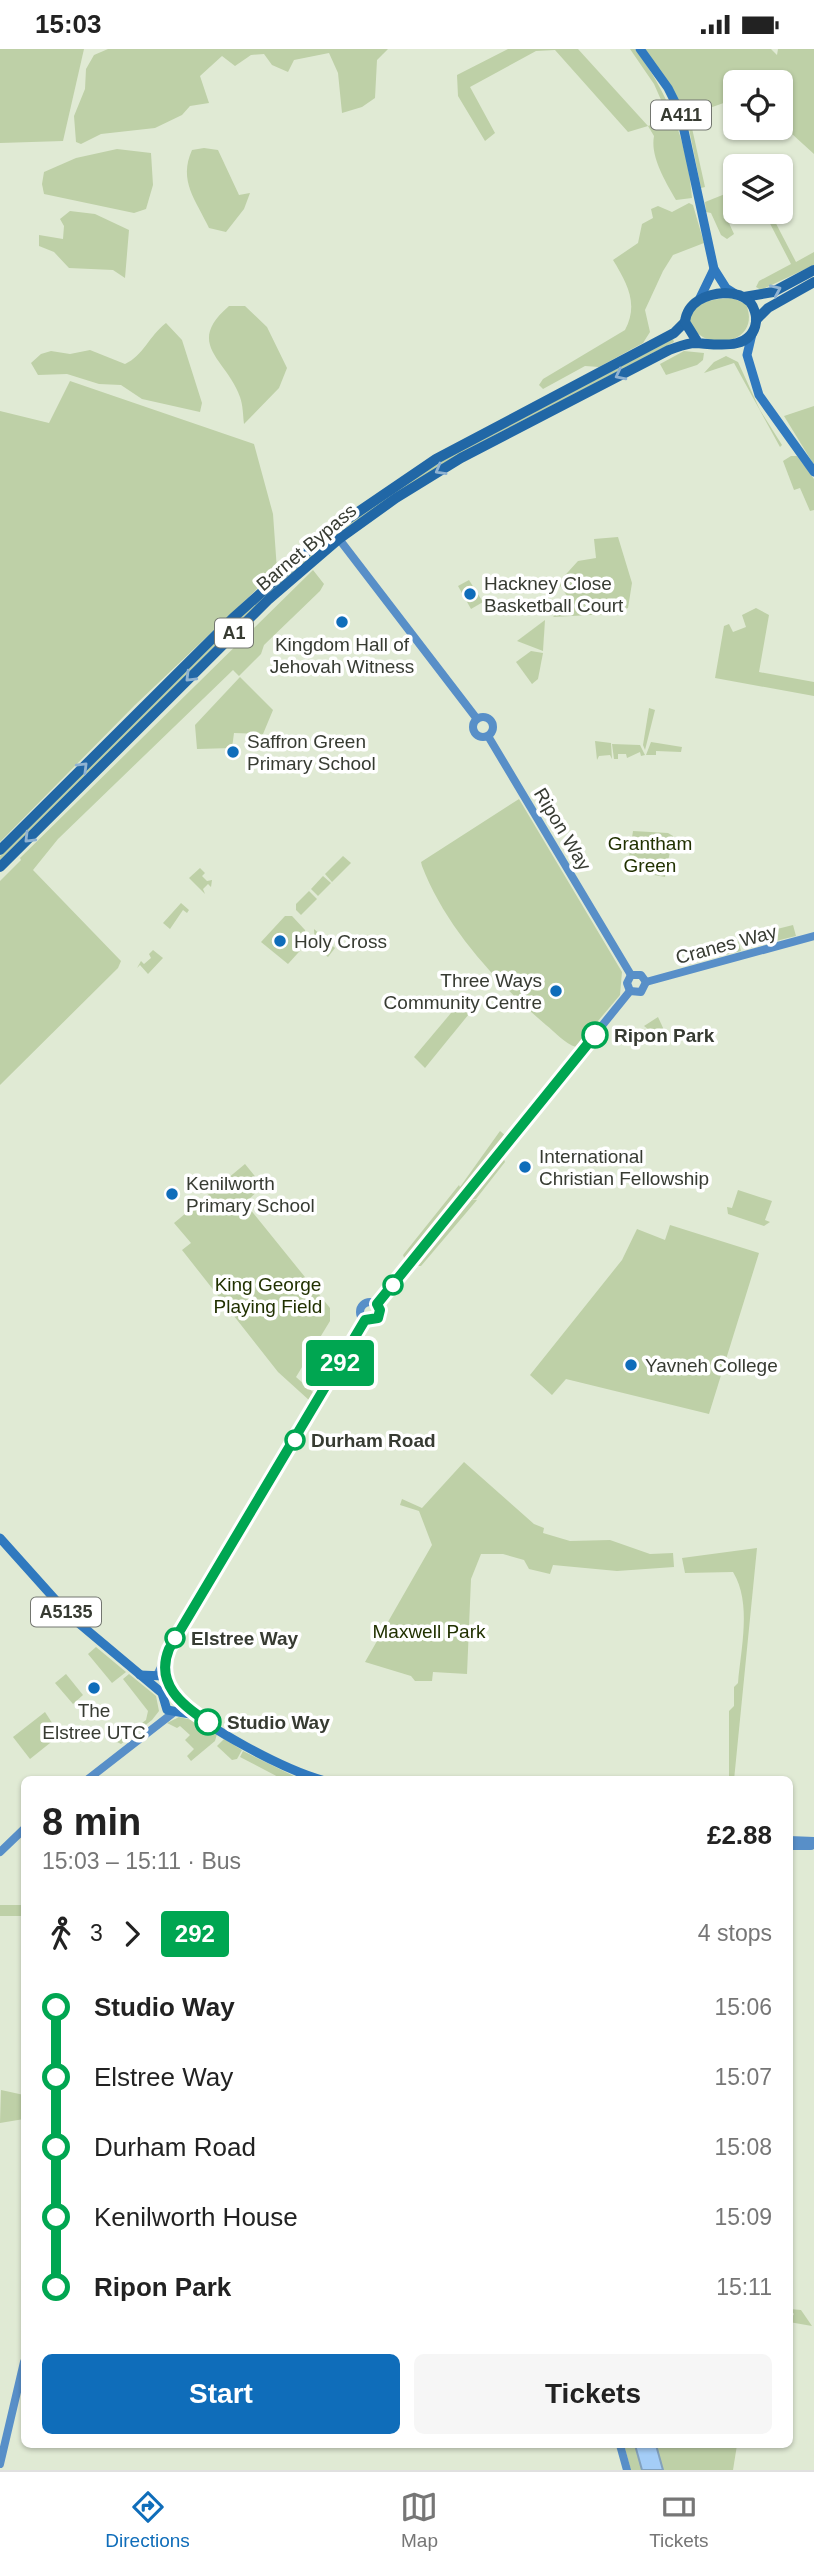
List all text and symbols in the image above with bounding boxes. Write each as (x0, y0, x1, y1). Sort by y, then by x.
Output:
text: 15:03 (35, 9, 102, 39)
map controls (723, 70, 793, 224)
button: locate (723, 70, 793, 140)
road number: A411 (651, 101, 711, 129)
button: layers (723, 154, 793, 224)
one-way arrow (769, 284, 781, 298)
one-way arrow (615, 367, 627, 380)
one-way arrow (434, 462, 447, 475)
street label: Barnet Bypass (252, 500, 360, 595)
place label: Hackney Close Basketball Court (484, 573, 624, 616)
marker: Hackney Close Basketball Court (462, 586, 478, 602)
marker: Kingdom Hall of Jehovah Witness (334, 614, 350, 630)
road number: A1 (215, 619, 253, 647)
place label: Kingdom Hall of Jehovah Witness (270, 634, 414, 677)
one-way arrow (185, 669, 198, 682)
place label: Saffron Green Primary School (247, 731, 376, 774)
marker: Saffron Green Primary School (225, 744, 241, 760)
one-way arrow (75, 763, 88, 776)
street label: Ripon Way (530, 784, 596, 875)
one-way arrow (24, 830, 37, 843)
park label: Grantham Green (608, 833, 692, 876)
street label: Cranes Way (673, 921, 779, 968)
place label: Holy Cross (294, 931, 387, 952)
marker: Holy Cross (272, 933, 288, 949)
place label: Three Ways Community Centre (384, 970, 542, 1013)
marker: Three Ways Community Centre (548, 983, 564, 999)
marker: Ripon Park (582, 1022, 608, 1048)
place label: Ripon Park (614, 1025, 715, 1046)
place label: International Christian Fellowship (539, 1146, 709, 1189)
marker: International Christian Fellowship (517, 1159, 533, 1175)
place label: Kenilworth Primary School (186, 1173, 315, 1216)
marker: Kenilworth Primary School (164, 1186, 180, 1202)
park label: King George Playing Field (214, 1274, 322, 1317)
unlabelled marker (383, 1275, 403, 1295)
line badge: 292 (300, 1340, 380, 1386)
text: 292 (320, 1349, 360, 1376)
place label: Yavneh College (645, 1355, 778, 1376)
marker: Yavneh College (623, 1357, 639, 1373)
marker: Durham Road (285, 1430, 305, 1450)
place label: Durham Road (311, 1430, 436, 1451)
road number: A5135 (31, 1597, 101, 1627)
park label: Maxwell Park (373, 1621, 486, 1642)
marker: Elstree Way (165, 1628, 185, 1648)
place label: Elstree Way (191, 1628, 298, 1649)
marker: The Elstree UTC (86, 1680, 102, 1696)
place label: The Elstree UTC (42, 1700, 146, 1743)
marker: Studio Way (195, 1709, 221, 1735)
place label: Studio Way (227, 1712, 330, 1733)
text: 8 min (42, 1801, 141, 1843)
text: £2.88 (707, 1820, 772, 1850)
text: 15:03 – 15:11 · Bus (42, 1848, 241, 1874)
icon: walk (42, 1915, 80, 1953)
icon: forward (113, 1915, 151, 1953)
text: 3 (90, 1920, 103, 1946)
text: 292 (175, 1920, 215, 1947)
text: 4 stops (698, 1920, 772, 1946)
text: Studio Way (94, 1992, 235, 2022)
text: 15:06 (714, 1994, 772, 2020)
text: Elstree Way (94, 2062, 233, 2092)
text: 15:07 (714, 2064, 772, 2090)
text: Durham Road (94, 2132, 256, 2162)
text: 15:08 (714, 2134, 772, 2160)
text: Kenilworth House (94, 2202, 298, 2232)
text: 15:09 (714, 2204, 772, 2230)
text: Ripon Park (94, 2272, 231, 2302)
text: 15:11 (716, 2274, 772, 2300)
button: Start (42, 2354, 400, 2434)
button: Tickets (414, 2354, 772, 2434)
tab: Directions (105, 2488, 190, 2552)
tab: Map (400, 2488, 438, 2552)
tab: Tickets (649, 2488, 709, 2552)

